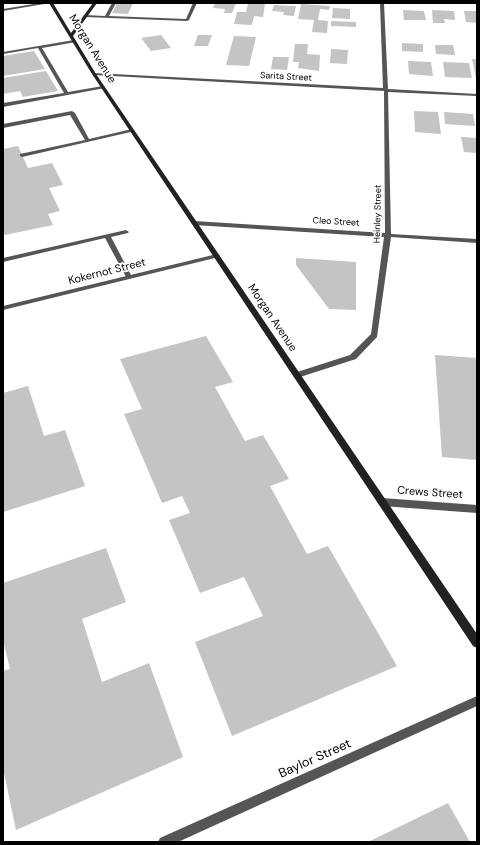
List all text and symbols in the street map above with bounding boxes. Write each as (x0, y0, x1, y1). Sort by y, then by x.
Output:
street label: Morgan Avenue (66, 12, 118, 86)
street label: Sarita Street (260, 70, 312, 84)
street label: Heinley Street (372, 185, 384, 243)
street label: Cleo Street (312, 215, 360, 229)
street label: Kokernot Street (67, 256, 147, 288)
street label: Morgan Avenue (245, 282, 299, 354)
street label: Crews Street (397, 484, 463, 502)
street label: Baylor Street (276, 736, 354, 782)

